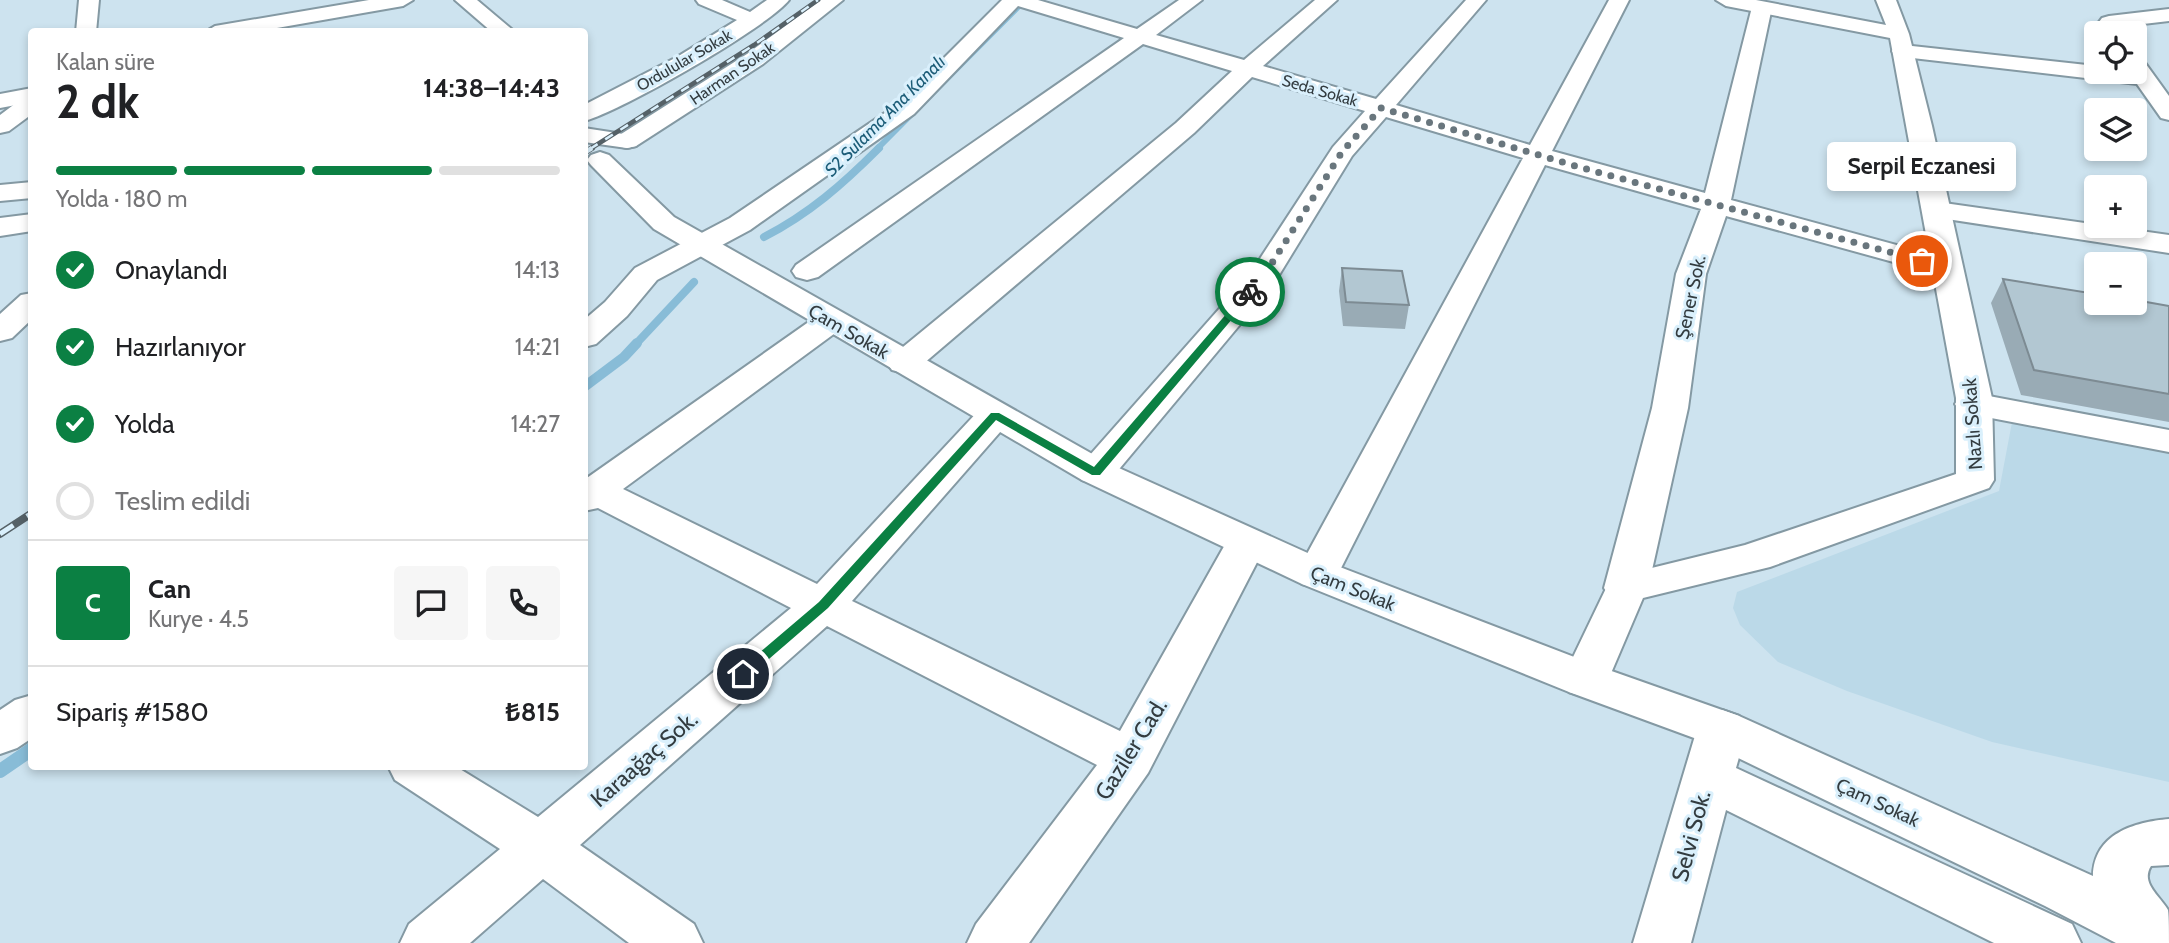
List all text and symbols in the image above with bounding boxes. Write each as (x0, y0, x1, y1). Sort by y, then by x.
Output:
map controls (2084, 21, 2147, 315)
button: locate (2084, 21, 2147, 84)
street label: Ordulular Sokak (633, 25, 736, 95)
street label: Harman Sokak (686, 38, 779, 109)
text: Kalan süre (56, 48, 155, 76)
water label: S2 Sulama Ana Kanalı (820, 51, 950, 181)
street label: Seda Sokak (1280, 71, 1361, 111)
text: 14:38–14:43 (423, 72, 560, 104)
text: 2 dk (56, 74, 139, 130)
button: layers (2084, 98, 2147, 161)
callout: Serpil Eczanesi (1828, 142, 2016, 191)
text: Serpil Eczanesi (1847, 152, 1996, 180)
button: + (2084, 175, 2147, 238)
text: Yolda · 180 m (56, 185, 188, 213)
pin (1892, 231, 1952, 291)
icon: bag (1903, 242, 1941, 280)
icon: check (56, 251, 94, 289)
button: − (2084, 252, 2147, 315)
street label: Şener Sok. (1670, 253, 1711, 341)
text: Onaylandı (115, 254, 228, 286)
text: 14:13 (514, 256, 560, 284)
courier (1215, 257, 1285, 327)
icon: bike (1231, 273, 1269, 311)
street label: Çam Sokak (804, 299, 894, 364)
icon: check (56, 328, 94, 366)
text: Hazırlanıyor (115, 331, 246, 363)
text: 14:21 (515, 333, 560, 361)
street label: Nazlı Sokak (1958, 377, 1987, 470)
icon: check (56, 405, 94, 443)
text: Yolda (115, 408, 175, 440)
text: 14:27 (511, 410, 560, 438)
text: Teslim edildi (115, 485, 250, 517)
street label: Çam Sokak (1307, 561, 1399, 616)
button: chat (394, 566, 468, 640)
button: phone (486, 566, 560, 640)
text: Can (148, 573, 191, 605)
text: C (85, 587, 101, 619)
text: Kurye · 4.5 (148, 605, 249, 633)
pin (713, 644, 773, 704)
icon: home (724, 655, 762, 693)
street label: Gaziler Cad. (1089, 693, 1173, 805)
text: Sipariş #1580 (56, 696, 209, 728)
text: ₺815 (505, 696, 560, 728)
street label: Karaağaç Sok. (585, 705, 703, 813)
street label: Çam Sokak (1832, 773, 1924, 832)
street label: Selvi Sok. (1665, 787, 1717, 885)

